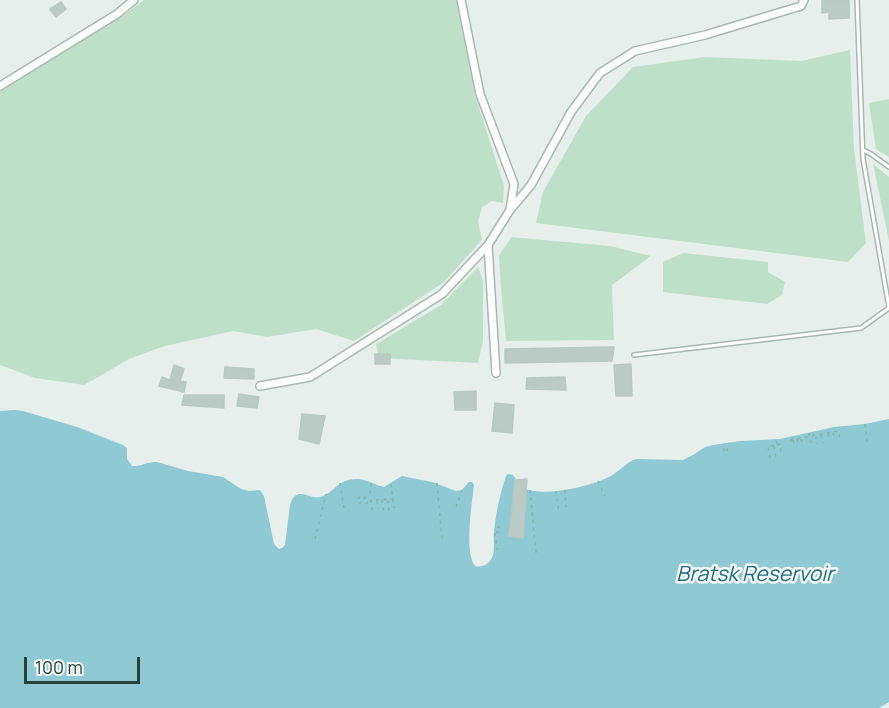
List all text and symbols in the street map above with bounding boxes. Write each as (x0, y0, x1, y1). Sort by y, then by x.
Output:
water label: Bratsk Reservoir (676, 562, 834, 588)
scale bar (27, 645, 142, 683)
text: 100 m (35, 655, 83, 679)

